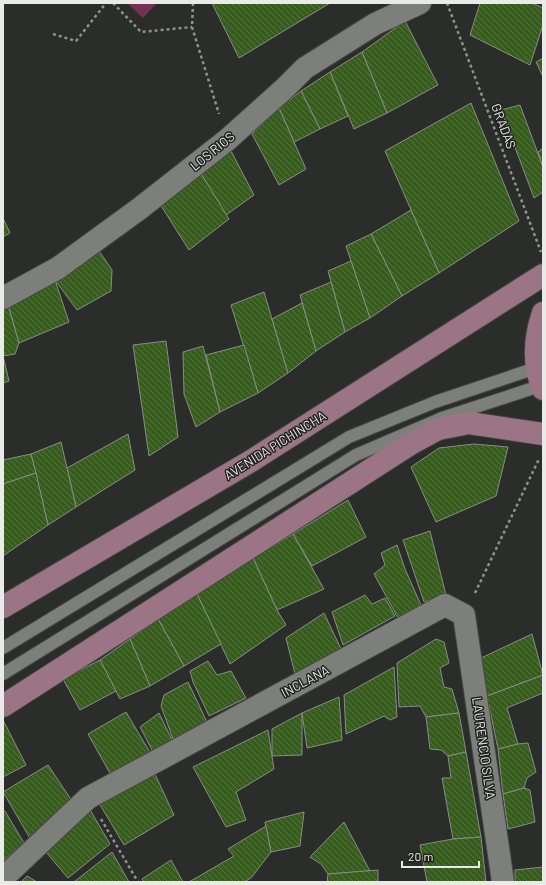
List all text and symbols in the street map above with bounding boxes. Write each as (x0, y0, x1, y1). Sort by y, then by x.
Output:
street label: GRADAS (488, 101, 520, 151)
street label: LOS RIOS (187, 128, 237, 174)
street label: AVENIDA PICHINCHA (221, 407, 329, 483)
street label: INCLANA (278, 662, 332, 700)
street label: LAURENCIO SILVA (469, 696, 499, 800)
scale bar (402, 843, 479, 869)
text: 20 m (408, 849, 434, 863)

